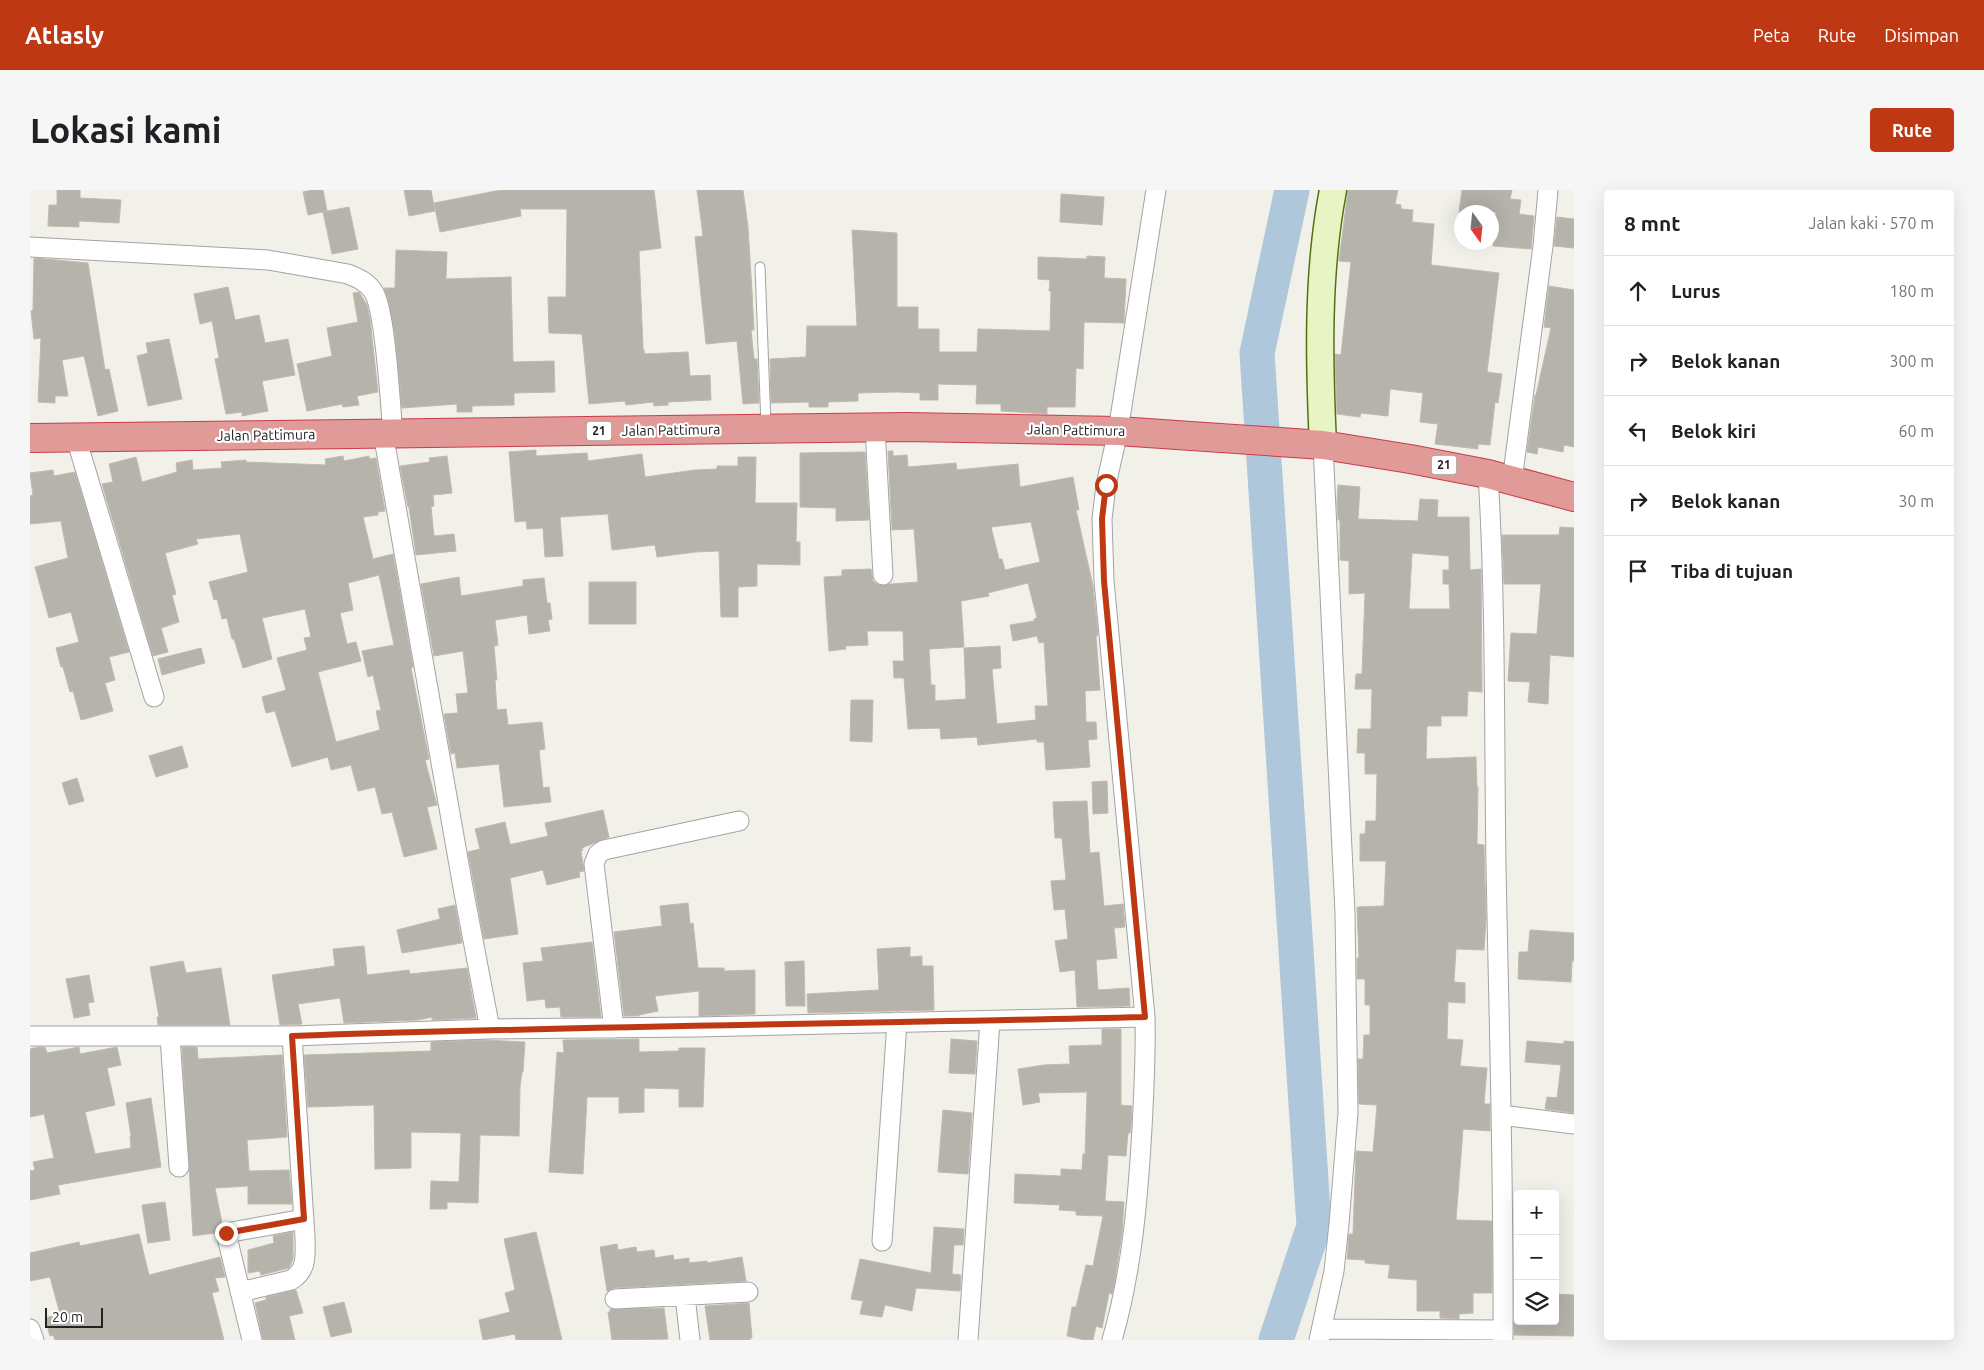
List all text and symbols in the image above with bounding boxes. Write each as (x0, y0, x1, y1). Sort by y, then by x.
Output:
text: Atlasly (25, 22, 104, 49)
text: Peta (1753, 25, 1790, 45)
text: Rute (1818, 25, 1856, 45)
text: Disimpan (1884, 25, 1959, 45)
button: Rute (1870, 108, 1954, 152)
text: Lokasi kami (30, 110, 222, 150)
north arrow (1454, 205, 1499, 250)
text: 8 mnt (1624, 211, 1680, 235)
text: Jalan kaki · 570 m (1809, 214, 1934, 232)
icon: ahead (1624, 277, 1652, 305)
text: Lurus (1671, 280, 1720, 302)
text: 180 m (1889, 282, 1934, 300)
icon: right (1624, 347, 1652, 375)
text: Belok kanan (1671, 350, 1780, 372)
text: 300 m (1889, 352, 1934, 370)
icon: left (1624, 417, 1652, 445)
text: Belok kiri (1671, 420, 1756, 442)
street label: Jalan Pattimura (622, 421, 720, 439)
street label: Jalan Pattimura (1027, 421, 1125, 439)
road number: 21 (586, 422, 612, 440)
text: 60 m (1898, 422, 1934, 440)
street label: Jalan Pattimura (217, 426, 315, 444)
road number: 21 (1432, 456, 1456, 474)
route start (1095, 474, 1118, 497)
icon: right (1624, 487, 1652, 515)
text: Belok kanan (1671, 490, 1780, 512)
text: 30 m (1898, 492, 1934, 510)
icon: arrive (1624, 557, 1652, 585)
text: Tiba di tujuan (1671, 560, 1793, 582)
map controls (1514, 1190, 1559, 1325)
button: + (1514, 1190, 1559, 1235)
route end (215, 1222, 238, 1245)
button: − (1514, 1235, 1559, 1280)
button: layers (1514, 1280, 1559, 1325)
scale bar (45, 1305, 102, 1328)
text: 20 m (52, 1309, 83, 1325)

